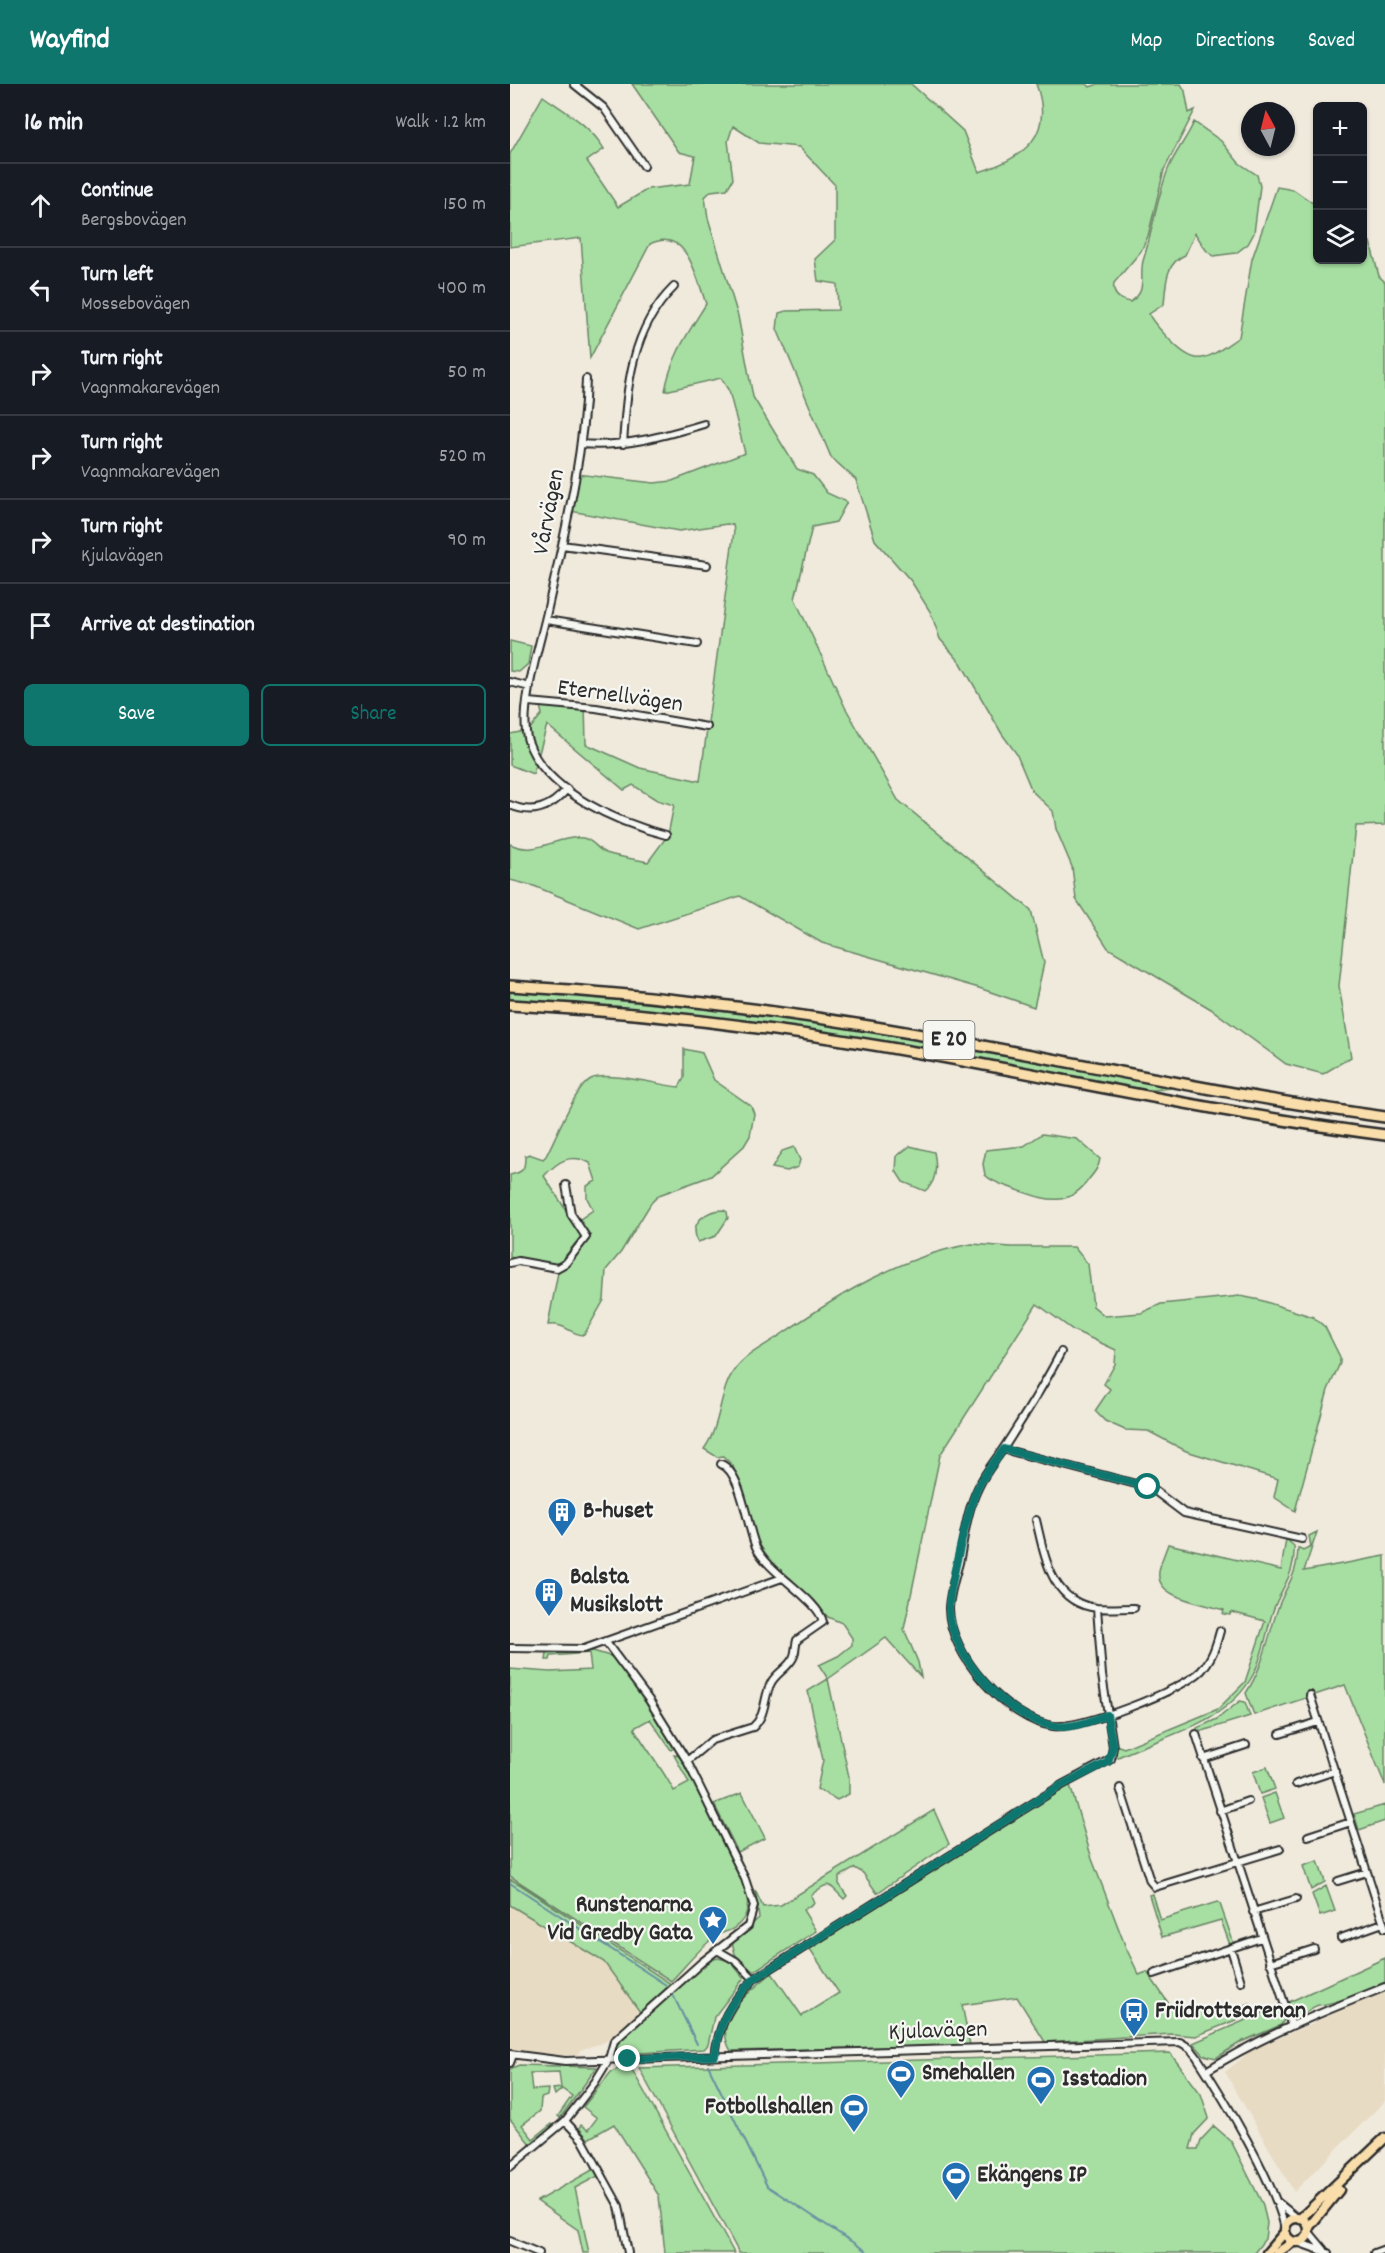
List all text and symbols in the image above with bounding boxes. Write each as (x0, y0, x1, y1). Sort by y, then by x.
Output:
text: Wayfind (30, 22, 110, 62)
text: Map (1131, 27, 1162, 57)
text: Directions (1195, 27, 1275, 57)
text: Saved (1308, 27, 1355, 57)
north arrow (1241, 102, 1295, 156)
map controls (1313, 102, 1367, 264)
button: + (1313, 102, 1367, 156)
text: 16 min (24, 105, 83, 142)
text: Walk · 1.2 km (395, 109, 486, 137)
button: − (1313, 156, 1367, 210)
text: Continue (81, 176, 153, 207)
icon: ahead (24, 189, 57, 222)
text: 150 m (443, 191, 486, 219)
text: Bergsbovägen (81, 207, 187, 235)
button: layers (1313, 210, 1367, 264)
text: Turn left (81, 260, 153, 291)
icon: left (24, 273, 57, 306)
text: 400 m (438, 275, 486, 303)
text: Mossebovägen (81, 291, 190, 319)
text: Turn right (81, 344, 163, 375)
icon: right (24, 357, 57, 390)
text: 50 m (448, 359, 486, 387)
text: Vagnmakarevägen (81, 375, 220, 403)
text: Turn right (81, 428, 163, 459)
icon: right (24, 441, 57, 474)
text: 520 m (439, 443, 486, 471)
text: Vagnmakarevägen (81, 459, 220, 487)
street label: Vårvägen (525, 466, 575, 558)
text: Turn right (81, 512, 163, 543)
icon: right (24, 525, 57, 558)
text: 90 m (448, 527, 486, 555)
text: Kjulavägen (81, 543, 163, 571)
icon: arrive (24, 609, 57, 642)
text: Arrive at destination (81, 610, 255, 641)
street label: Eternellvägen (555, 671, 685, 723)
button: Save (24, 684, 249, 746)
button: Share (261, 684, 486, 746)
road number: E 20 (924, 1021, 974, 1059)
route start (1134, 1473, 1160, 1499)
place label: B-huset (583, 1495, 654, 1529)
building icon: B-huset (546, 1496, 578, 1538)
place label: Balsta Musikslott (570, 1561, 663, 1623)
building icon: Balsta Musikslott (533, 1576, 565, 1618)
place label: Runstenarna Vid Gredby Gata (547, 1889, 693, 1951)
place icon: Runstenarna Vid Gredby Gata (697, 1904, 729, 1946)
place label: Friidrottsarenan (1155, 1995, 1306, 2029)
bus stop icon: Friidrottsarenan (1118, 1996, 1150, 2038)
street label: Kjulavägen (888, 2013, 988, 2051)
route end (614, 2045, 640, 2071)
place label: Smehallen (922, 2057, 1015, 2091)
sports icon: Smehallen (885, 2058, 917, 2100)
place label: Isstadion (1062, 2063, 1147, 2097)
sports icon: Isstadion (1025, 2064, 1057, 2106)
place label: Fotbollshallen (705, 2091, 833, 2125)
sports icon: Fotbollshallen (838, 2092, 870, 2134)
place label: Ekängens IP (977, 2159, 1087, 2193)
sports icon: Ekängens IP (940, 2160, 972, 2202)

